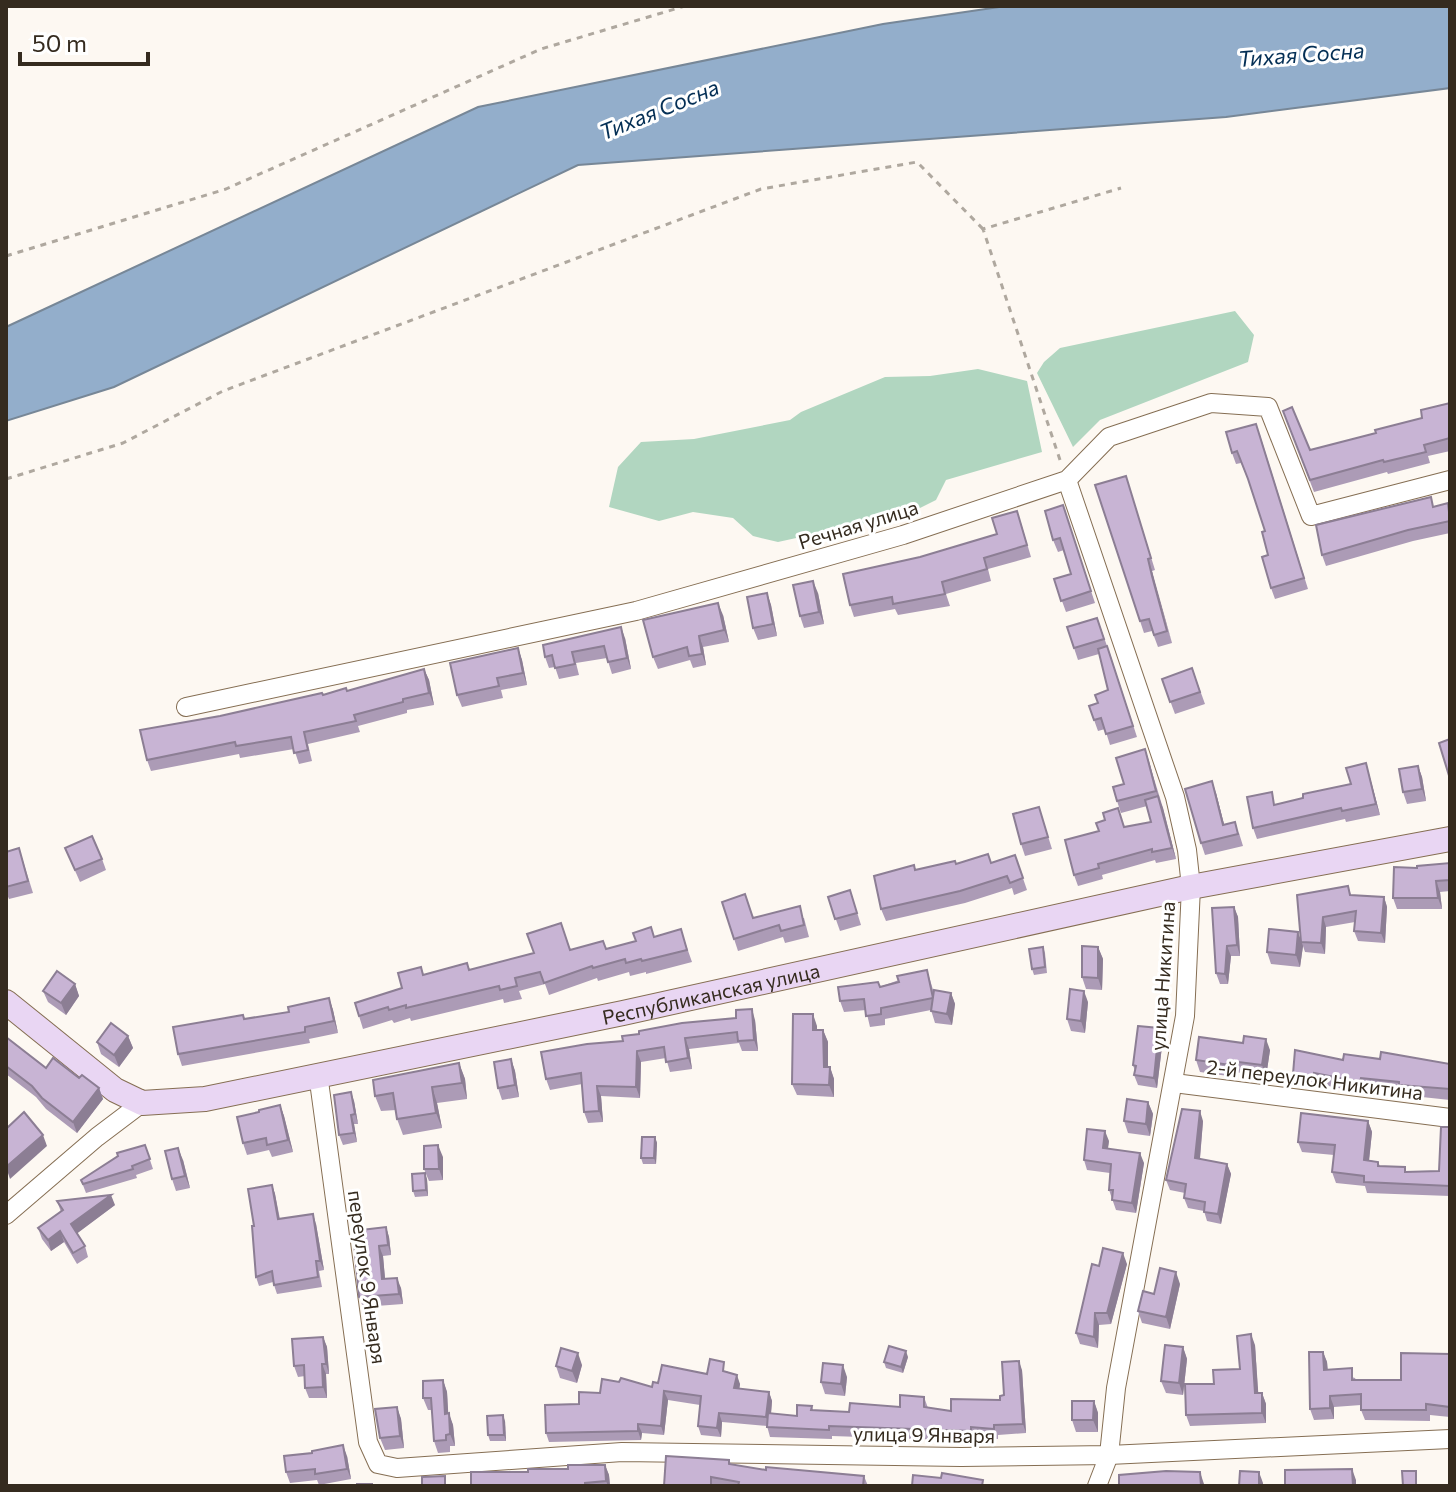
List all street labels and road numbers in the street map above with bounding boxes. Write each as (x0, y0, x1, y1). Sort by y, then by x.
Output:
street label: Речная улица (795, 494, 921, 554)
street label: улица Никитина (1145, 900, 1179, 1052)
street label: Республиканская улица (600, 958, 822, 1029)
street label: 2-й переулок Никитина (1205, 1054, 1425, 1104)
street label: переулок 9 Января (344, 1188, 392, 1366)
street label: улица 9 Января (853, 1421, 995, 1447)

